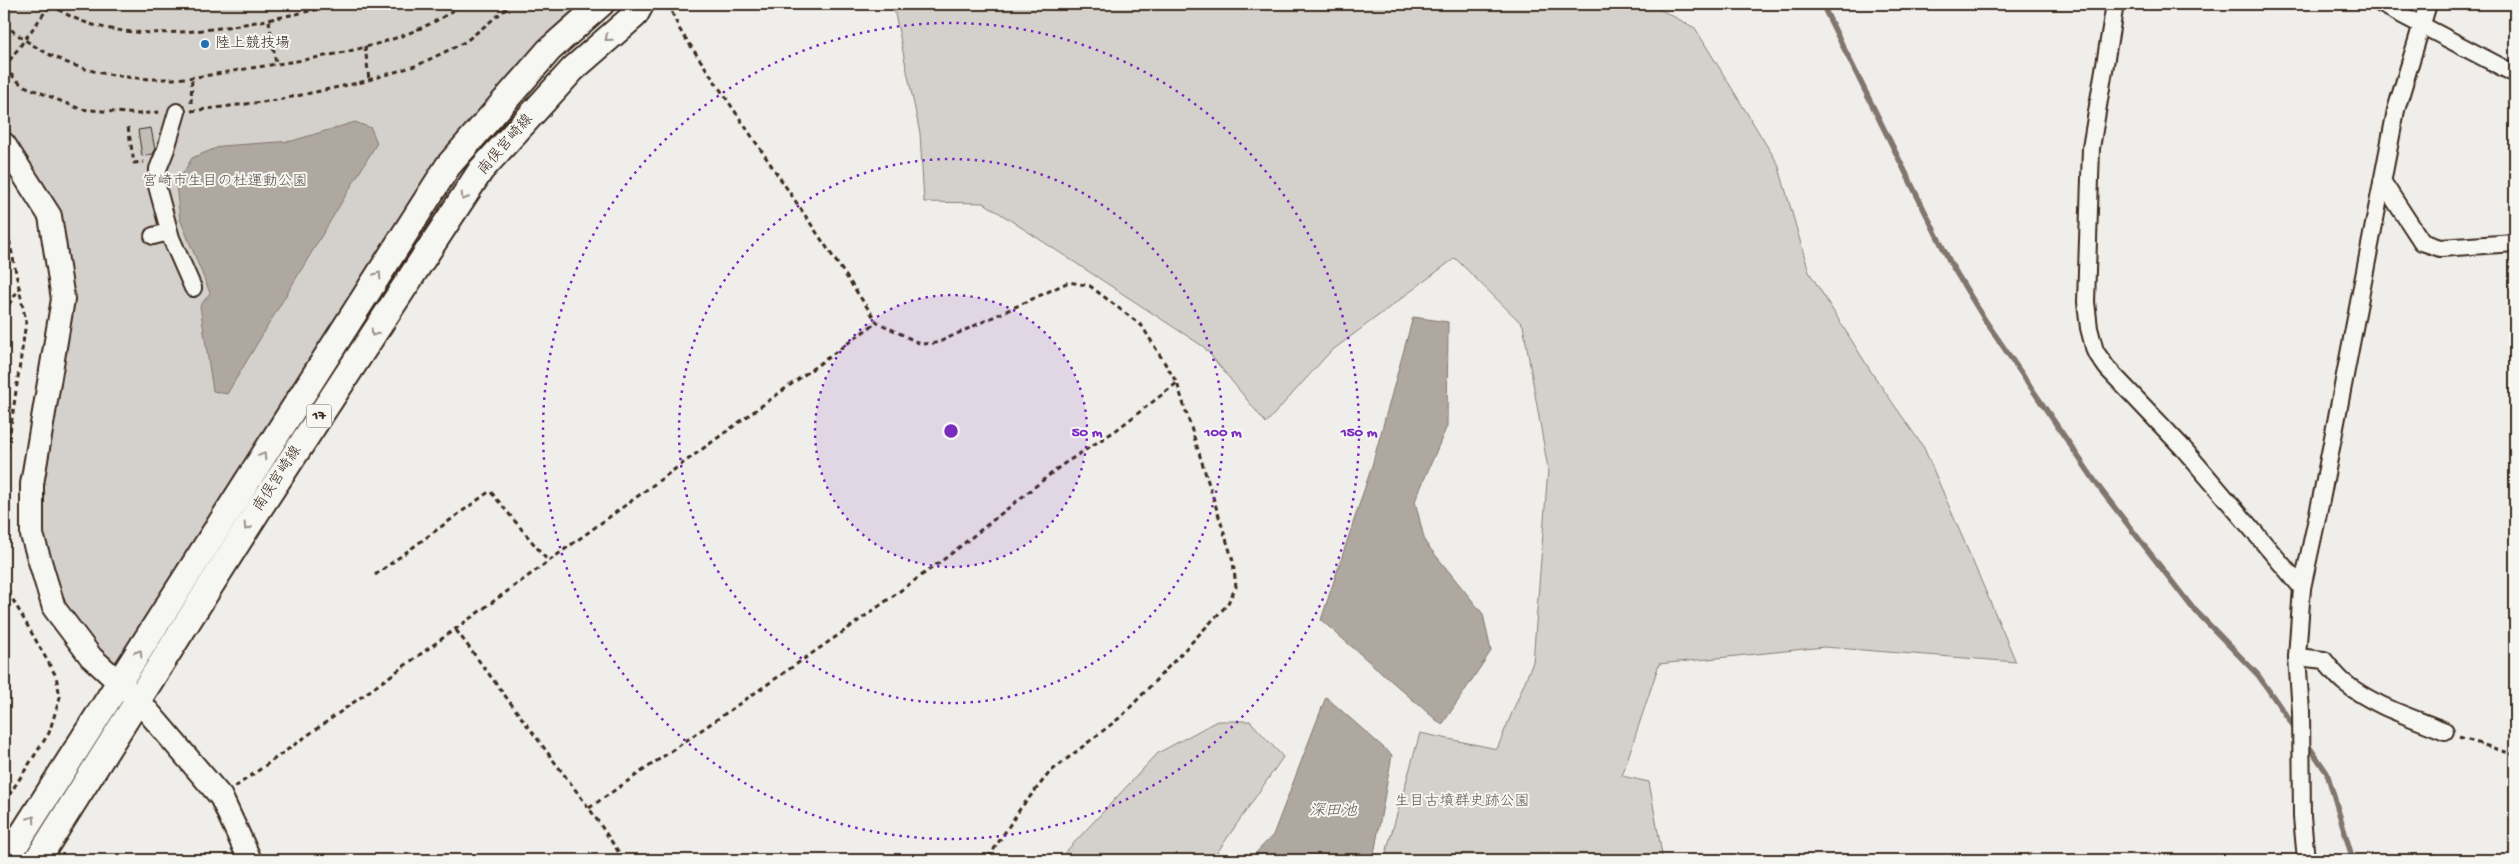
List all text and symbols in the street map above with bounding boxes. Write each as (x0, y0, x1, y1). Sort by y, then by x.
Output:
one-way arrow (604, 33, 613, 42)
place label: 陸上競技場 (215, 34, 290, 53)
marker: 陸上競技場 (199, 38, 211, 50)
street label: 南俣宮崎線 (474, 110, 537, 179)
park label: 宮崎市生目の杜運動公園 (142, 172, 308, 191)
one-way arrow (461, 191, 470, 201)
one-way arrow (372, 271, 382, 280)
one-way arrow (371, 328, 381, 337)
road number: 17 (306, 404, 332, 428)
centre of rings (942, 422, 960, 440)
text: 50 m (1072, 424, 1103, 442)
text: 100 m (1203, 424, 1242, 442)
text: 150 m (1340, 424, 1378, 442)
street label: 南俣宮崎線 (249, 442, 306, 515)
one-way arrow (257, 453, 266, 462)
one-way arrow (244, 522, 253, 531)
one-way arrow (133, 650, 142, 659)
park label: 生目古墳群史跡公園 (1394, 792, 1530, 811)
water label: 深田池 (1309, 802, 1358, 822)
one-way arrow (26, 816, 36, 825)

